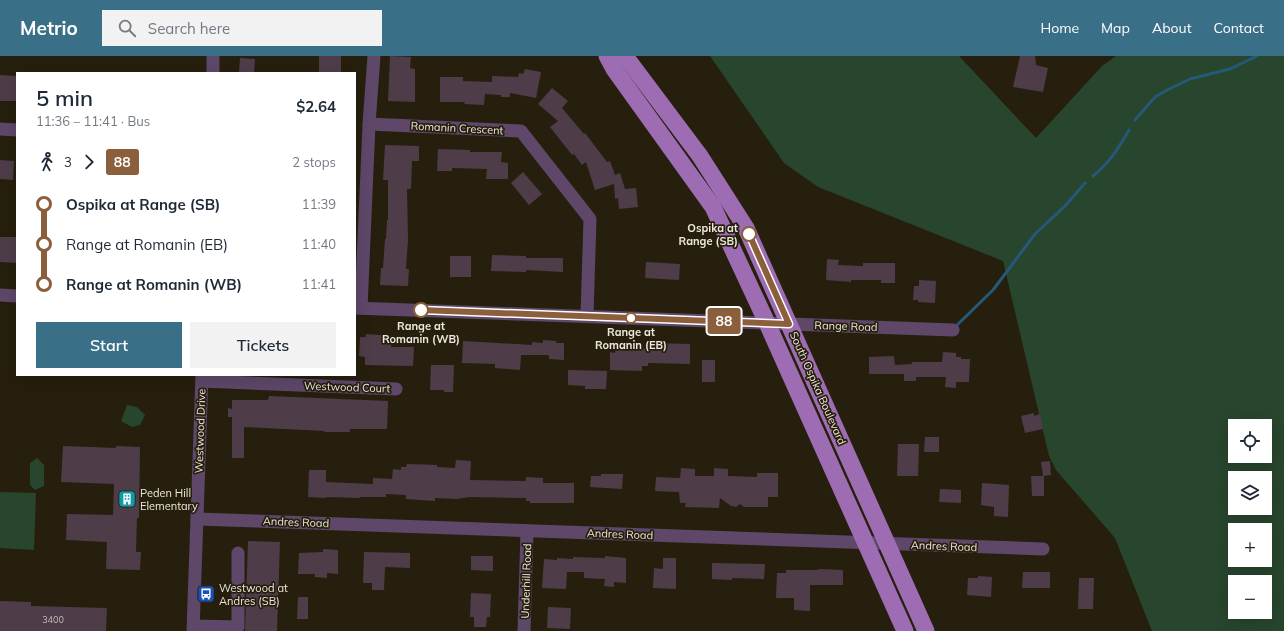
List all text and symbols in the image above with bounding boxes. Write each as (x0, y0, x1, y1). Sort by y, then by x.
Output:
search box (102, 10, 382, 46)
text: Metrio (20, 16, 78, 40)
icon: search (116, 17, 138, 39)
text: Search here (148, 19, 230, 38)
text: Home (1040, 19, 1079, 37)
text: Map (1101, 19, 1130, 37)
text: About (1152, 19, 1192, 37)
text: Contact (1214, 19, 1264, 37)
text: 5 min (36, 84, 93, 112)
text: $2.64 (296, 97, 336, 116)
text: 11:36 – 11:41 · Bus (36, 113, 150, 129)
street label: Romanin Crescent (410, 119, 504, 137)
icon: walk (36, 151, 58, 173)
icon: forward (78, 151, 100, 173)
text: 88 (114, 153, 131, 171)
text: 3 (64, 154, 72, 170)
text: 2 stops (292, 154, 336, 170)
text: Ospika at Range (SB) (66, 195, 220, 214)
text: 11:39 (302, 196, 336, 212)
place label: Ospika at Range (SB) (678, 221, 738, 248)
marker: Ospika at Range (SB) (741, 226, 757, 242)
text: Range at Romanin (EB) (66, 235, 228, 254)
text: 11:40 (302, 236, 336, 252)
text: Range at Romanin (WB) (66, 275, 242, 294)
text: 11:41 (302, 276, 336, 292)
marker: Range at Romanin (WB) (413, 302, 429, 318)
line badge: 88 (706, 308, 742, 334)
marker: Range at Romanin (EB) (625, 312, 637, 324)
text: 88 (716, 312, 732, 330)
street label: Range Road (814, 318, 878, 334)
place label: Range at Romanin (WB) (382, 319, 460, 346)
button: Start (36, 322, 182, 368)
button: Tickets (190, 322, 336, 368)
place label: Range at Romanin (EB) (595, 325, 667, 352)
street label: South Ospika Boulevard (787, 329, 849, 447)
street label: Westwood Court (304, 378, 391, 396)
street label: Westwood Drive (192, 388, 208, 474)
map controls (1228, 419, 1272, 619)
button: locate (1228, 419, 1272, 463)
button: layers (1228, 471, 1272, 515)
place label: Peden Hill Elementary (140, 486, 198, 513)
building icon: Peden Hill Elementary (117, 489, 137, 509)
street label: Andres Road (263, 514, 329, 530)
button: + (1228, 523, 1272, 567)
street label: Andres Road (587, 526, 653, 542)
street label: Andres Road (911, 538, 977, 554)
street label: Underhill Road (518, 543, 534, 619)
button: − (1228, 575, 1272, 619)
place label: Westwood at Andres (SB) (219, 581, 288, 608)
bus stop icon: Westwood at Andres (SB) (196, 584, 216, 604)
house number: 3400 (42, 614, 64, 625)

